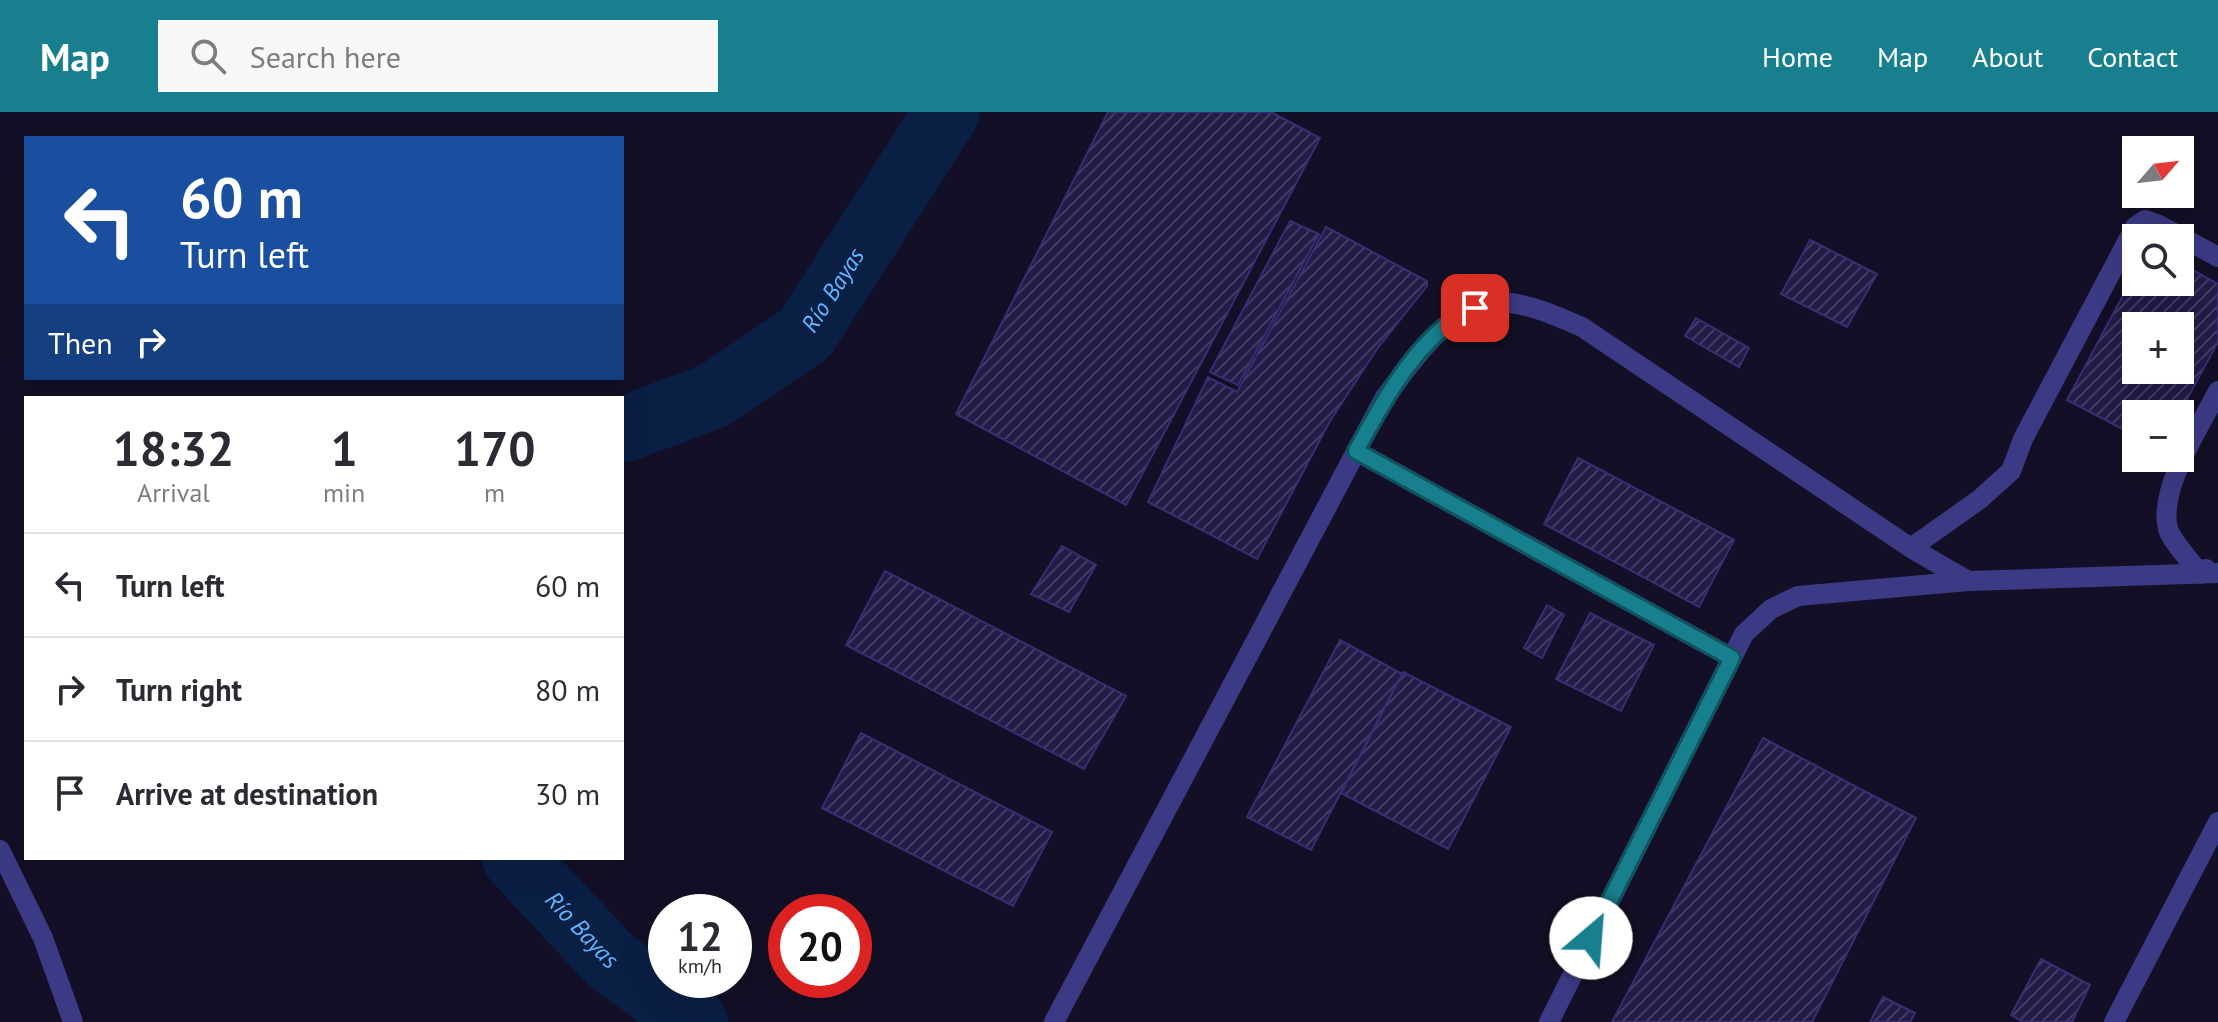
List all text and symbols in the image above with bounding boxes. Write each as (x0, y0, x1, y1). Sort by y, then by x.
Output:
search box (158, 20, 718, 92)
text: Map (40, 32, 110, 81)
icon: search (186, 34, 230, 78)
text: Search here (250, 37, 401, 76)
text: Home (1762, 38, 1833, 75)
text: Map (1877, 38, 1928, 75)
text: About (1972, 38, 2043, 75)
text: Contact (2087, 38, 2178, 75)
north arrow (2122, 136, 2194, 208)
map controls (2122, 136, 2194, 472)
text: 60 m (180, 161, 303, 233)
icon: left (48, 168, 152, 272)
button: search (2122, 224, 2194, 296)
text: Turn left (180, 231, 309, 278)
water label: Río Bayas (794, 242, 871, 338)
pin (1441, 274, 1509, 342)
icon: arrive (1453, 286, 1497, 330)
button: + (2122, 312, 2194, 384)
icon: right (129, 320, 173, 364)
text: Then (48, 323, 113, 362)
button: − (2122, 400, 2194, 472)
text: 18:32 (113, 417, 234, 479)
text: 1 (330, 417, 358, 479)
text: 170 (454, 417, 535, 479)
text: Arrival (137, 476, 210, 509)
text: min (323, 476, 365, 509)
text: m (484, 476, 505, 509)
icon: left (48, 563, 92, 607)
text: Turn left (116, 566, 224, 605)
text: 60 m (535, 566, 600, 605)
icon: right (48, 667, 92, 711)
text: Turn right (116, 670, 242, 709)
text: 80 m (535, 670, 600, 709)
icon: arrive (48, 771, 92, 815)
text: Arrive at destination (116, 774, 378, 813)
text: 30 m (535, 774, 600, 813)
water label: Río Bayas (539, 884, 624, 976)
speed limit sign: 20 (768, 894, 872, 998)
position arrow (1549, 896, 1633, 980)
text: 12 (677, 910, 723, 962)
text: km/h (678, 953, 722, 979)

